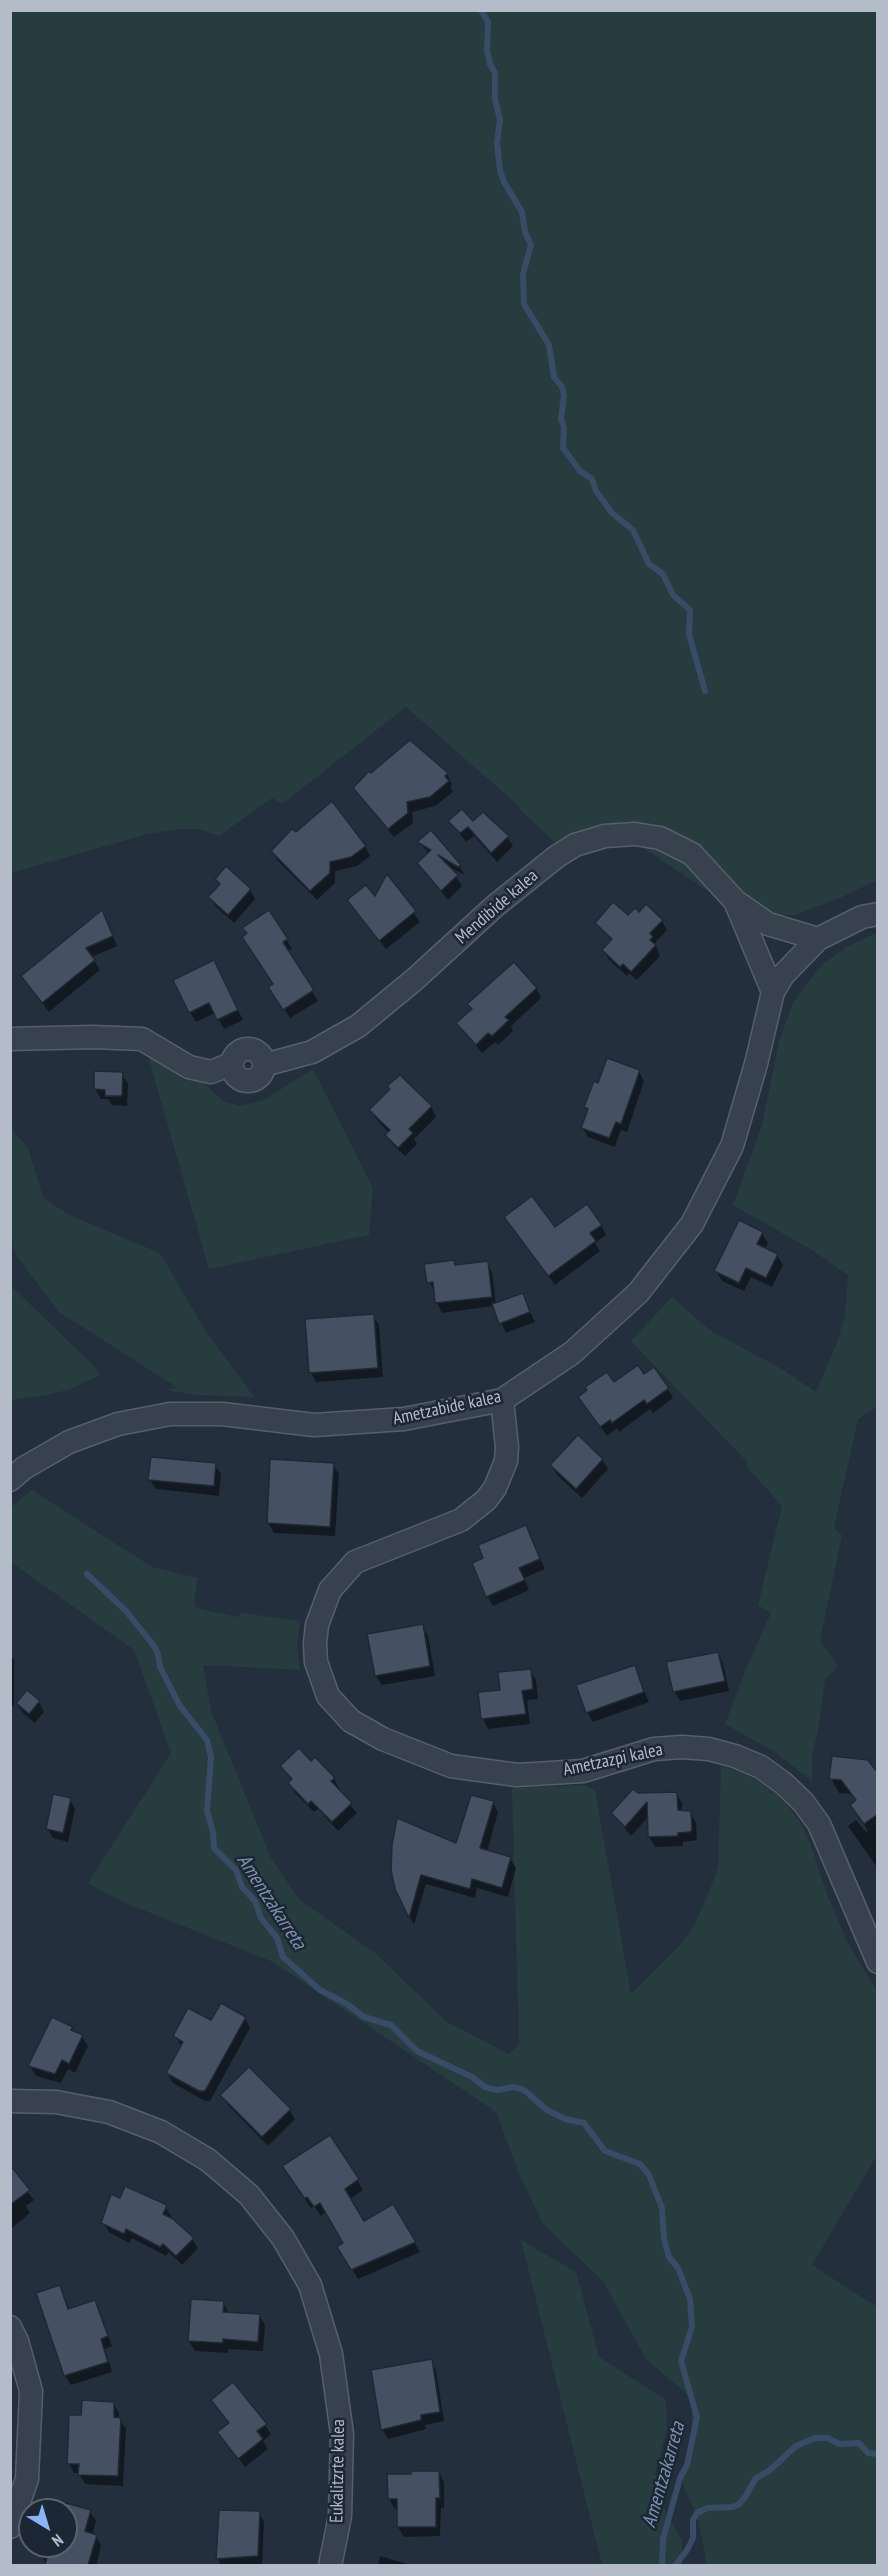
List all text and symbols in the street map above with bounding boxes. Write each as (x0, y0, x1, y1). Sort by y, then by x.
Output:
street label: Mendibide kalea (451, 865, 543, 949)
street label: Ametzabide kalea (391, 1386, 503, 1430)
street label: Ametzazpi kalea (561, 1739, 665, 1781)
water label: Amentzakarreta (231, 1850, 311, 1954)
street label: Eukalitzrte kalea (326, 2419, 350, 2523)
water label: Amentzakarreta (637, 2419, 691, 2531)
north arrow (18, 2498, 78, 2558)
text: N (48, 2530, 67, 2551)

